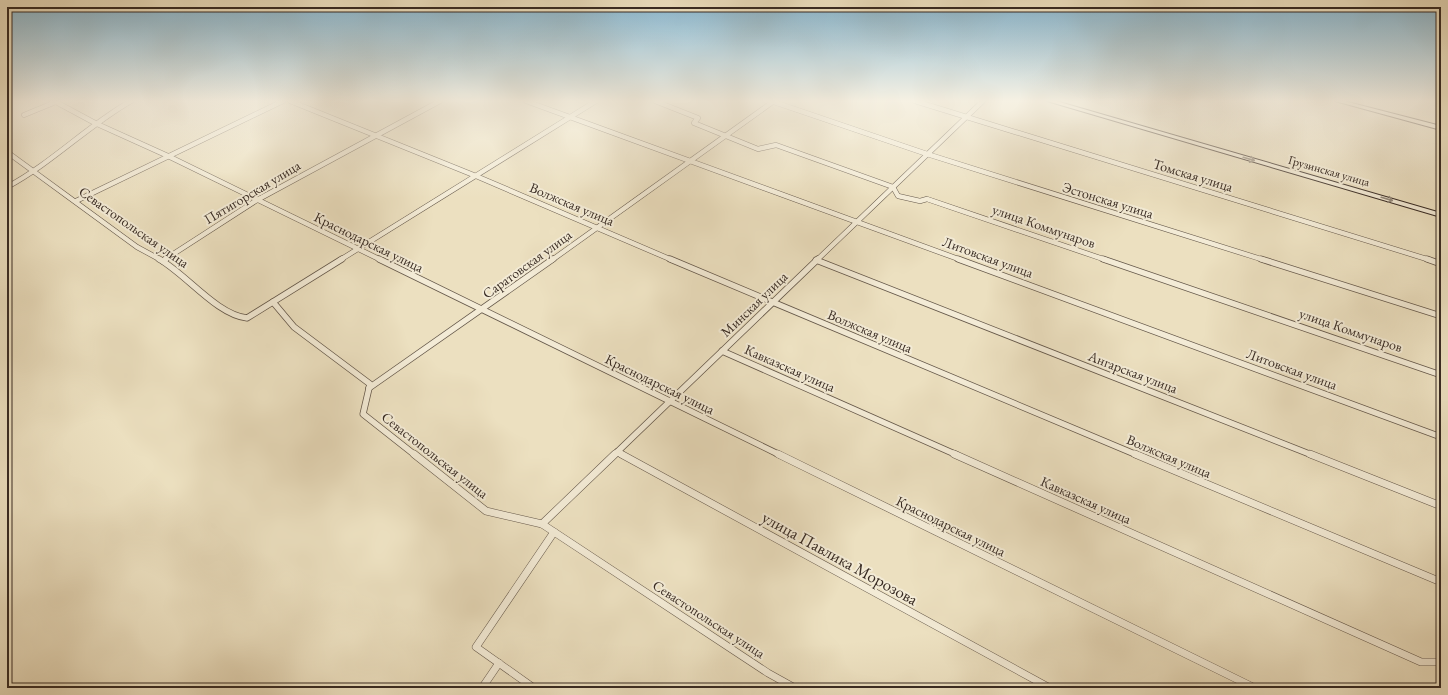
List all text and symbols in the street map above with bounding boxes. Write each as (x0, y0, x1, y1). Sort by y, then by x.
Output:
street label: Грузинская улица (1286, 152, 1372, 190)
street label: Томская улица (1151, 154, 1236, 196)
street label: Пятигорская улица (200, 156, 304, 228)
one-way arrow (1242, 156, 1255, 163)
street label: Волжская улица (527, 178, 617, 230)
street label: Эстонская улица (1060, 178, 1156, 222)
street label: Севастопольская улица (75, 182, 193, 272)
one-way arrow (1381, 196, 1394, 203)
street label: улица Коммунаров (990, 200, 1098, 252)
street label: Краснодарская улица (311, 208, 427, 277)
street label: Саратовская улица (479, 225, 576, 302)
street label: Литовская улица (940, 232, 1036, 282)
street label: Минская улица (717, 267, 792, 341)
street label: улица Коммунаров (1297, 304, 1405, 356)
street label: Волжская улица (825, 305, 915, 357)
street label: Кавказская улица (742, 340, 839, 396)
street label: Литовская улица (1244, 344, 1340, 394)
street label: Ангарская улица (1085, 346, 1181, 397)
street label: Краснодарская улица (602, 350, 718, 419)
street label: Севастопольская улица (378, 408, 492, 503)
street label: Волжская улица (1124, 430, 1214, 482)
street label: Кавказская улица (1038, 472, 1135, 528)
street label: Краснодарская улица (893, 492, 1009, 561)
street label: улица Павлика Морозова (758, 506, 922, 610)
street label: Севастопольская улица (649, 576, 769, 662)

